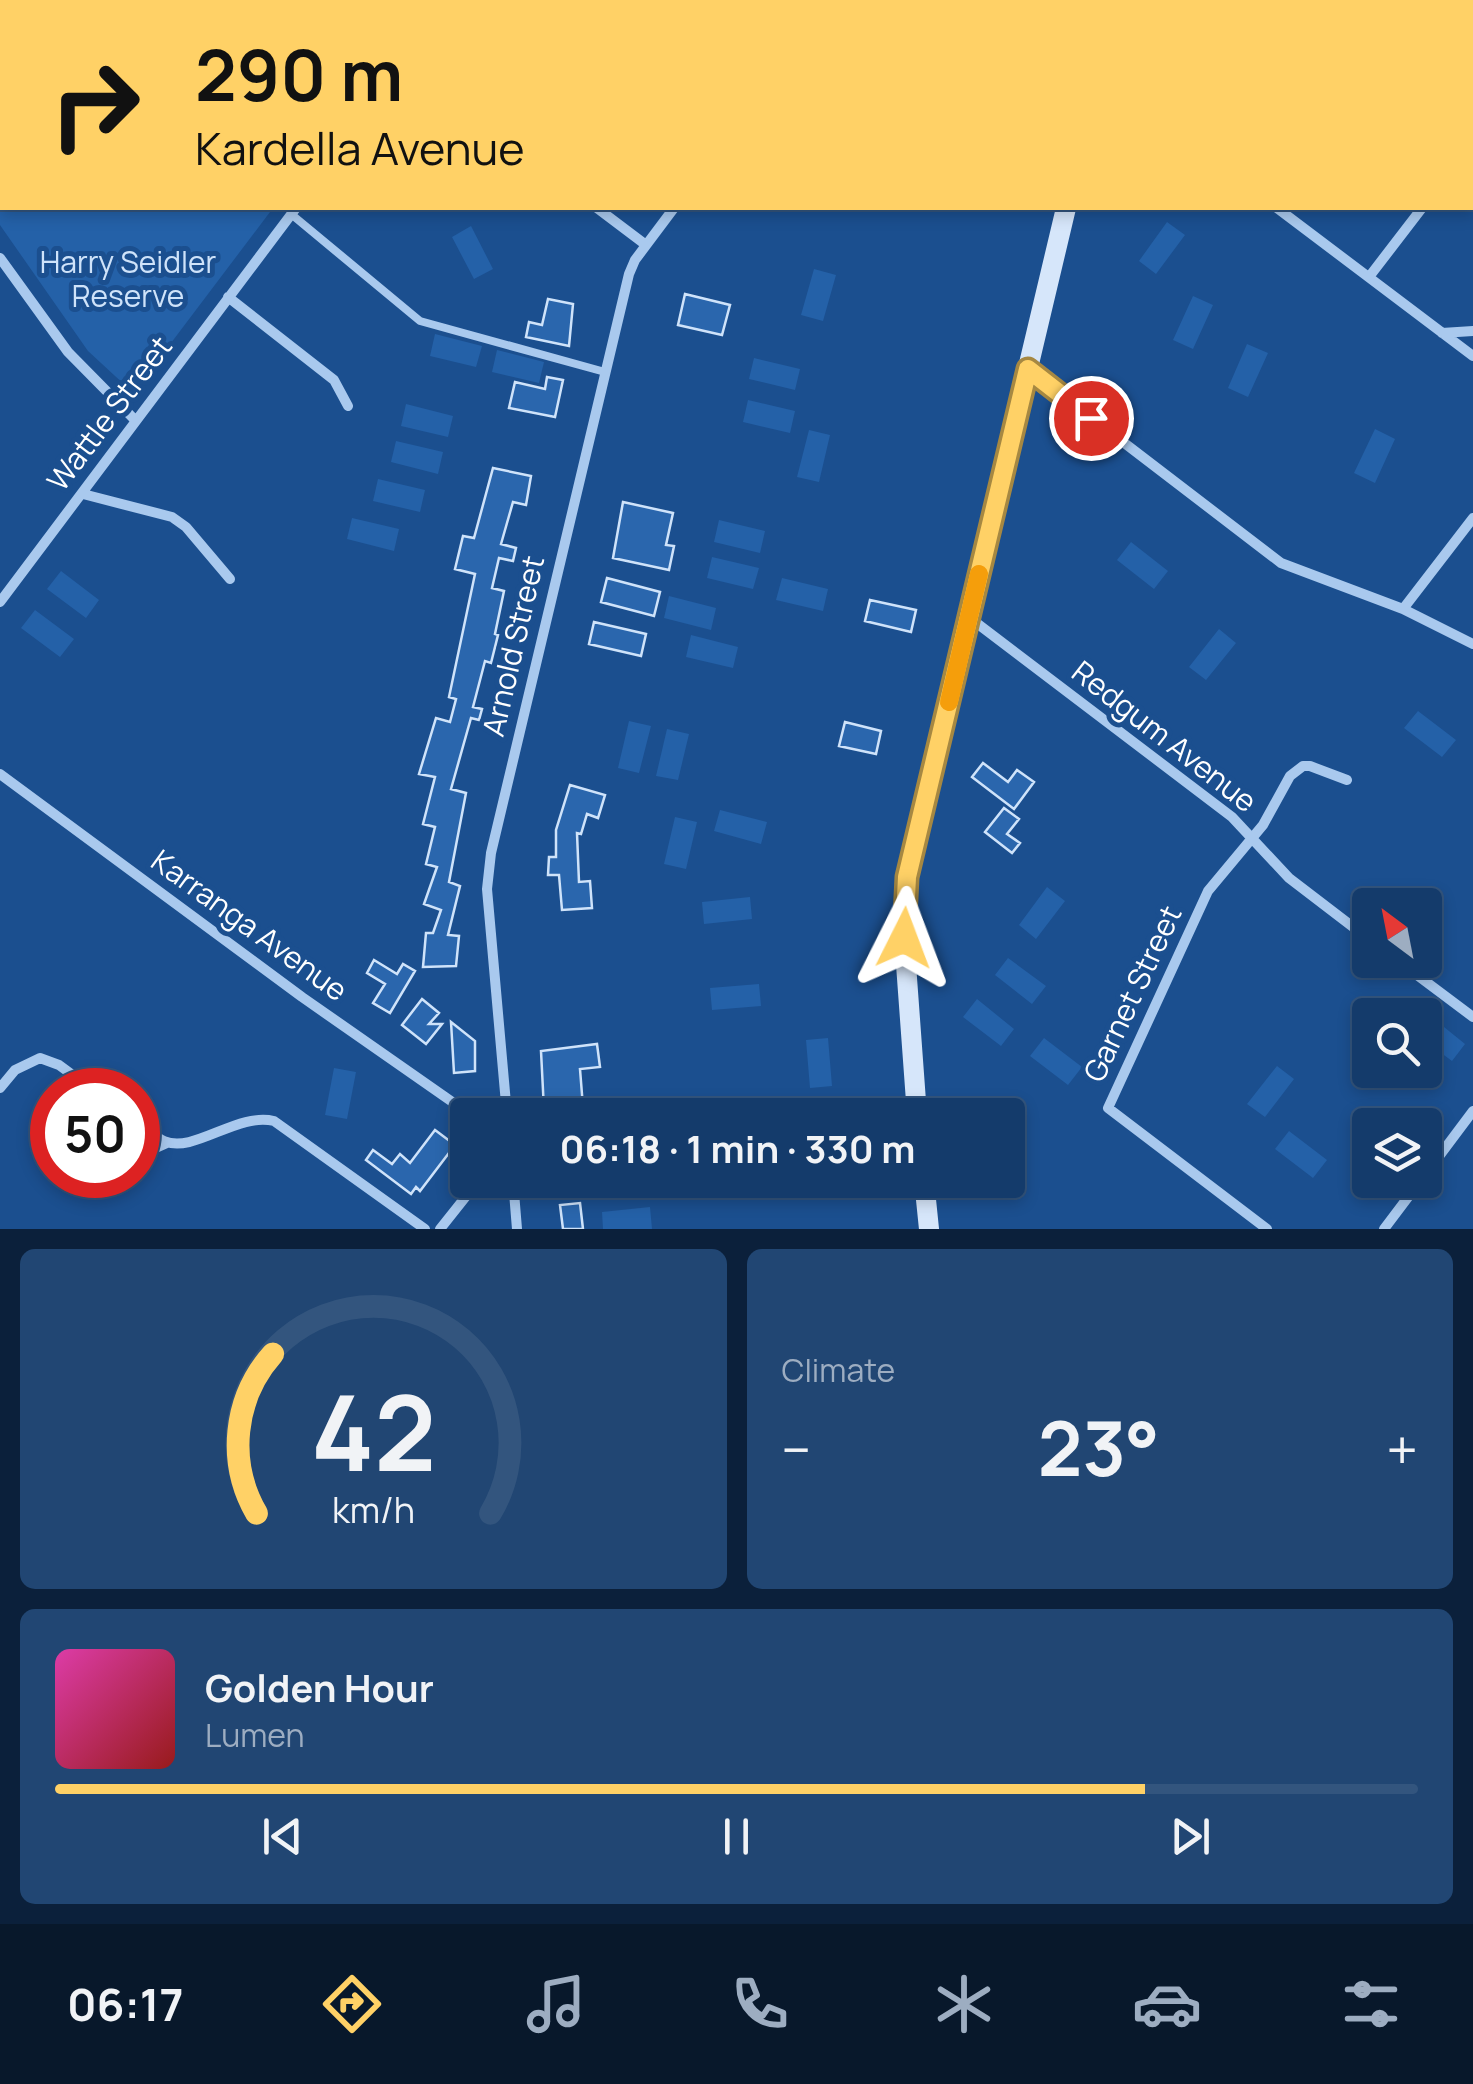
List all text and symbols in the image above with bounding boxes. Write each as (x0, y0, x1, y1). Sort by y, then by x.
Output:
text: 290 m (195, 26, 403, 122)
icon: right (30, 40, 160, 170)
text: Kardella Avenue (195, 117, 525, 179)
park label: Harry Seidler Reserve (40, 241, 216, 316)
street label: Wattle Street (37, 327, 181, 499)
pin (1049, 376, 1134, 461)
icon: arrive (1064, 391, 1119, 446)
street label: Arnold Street (472, 551, 553, 740)
street label: Redgum Avenue (1064, 651, 1266, 821)
street label: Karranga Avenue (144, 840, 356, 1010)
position arrow (852, 886, 956, 990)
north arrow (1352, 888, 1442, 978)
map controls (1352, 888, 1442, 1198)
street label: Garnet Street (1073, 899, 1190, 1088)
button: search (1352, 998, 1442, 1088)
speed limit sign: 50 (30, 1068, 160, 1198)
button: layers (1352, 1108, 1442, 1198)
text: 06:18 · 1 min · 330 m (559, 1122, 916, 1174)
text: Climate (782, 1348, 895, 1392)
text: 42 (311, 1360, 436, 1502)
text: 23° (1038, 1396, 1160, 1499)
text: − (782, 1411, 811, 1487)
text: + (1386, 1411, 1418, 1487)
text: km/h (332, 1485, 415, 1534)
text: Golden Hour (205, 1661, 434, 1713)
text: Lumen (205, 1713, 305, 1757)
icon: previous (255, 1809, 310, 1864)
icon: pause (709, 1809, 764, 1864)
icon: next (1163, 1809, 1218, 1864)
icon: directions (317, 1969, 387, 2039)
icon: music (521, 1969, 591, 2039)
icon: phone (725, 1969, 795, 2039)
icon: climate (929, 1969, 999, 2039)
icon: car (1132, 1969, 1202, 2039)
icon: filters (1336, 1969, 1406, 2039)
text: 06:17 (67, 1973, 184, 2035)

